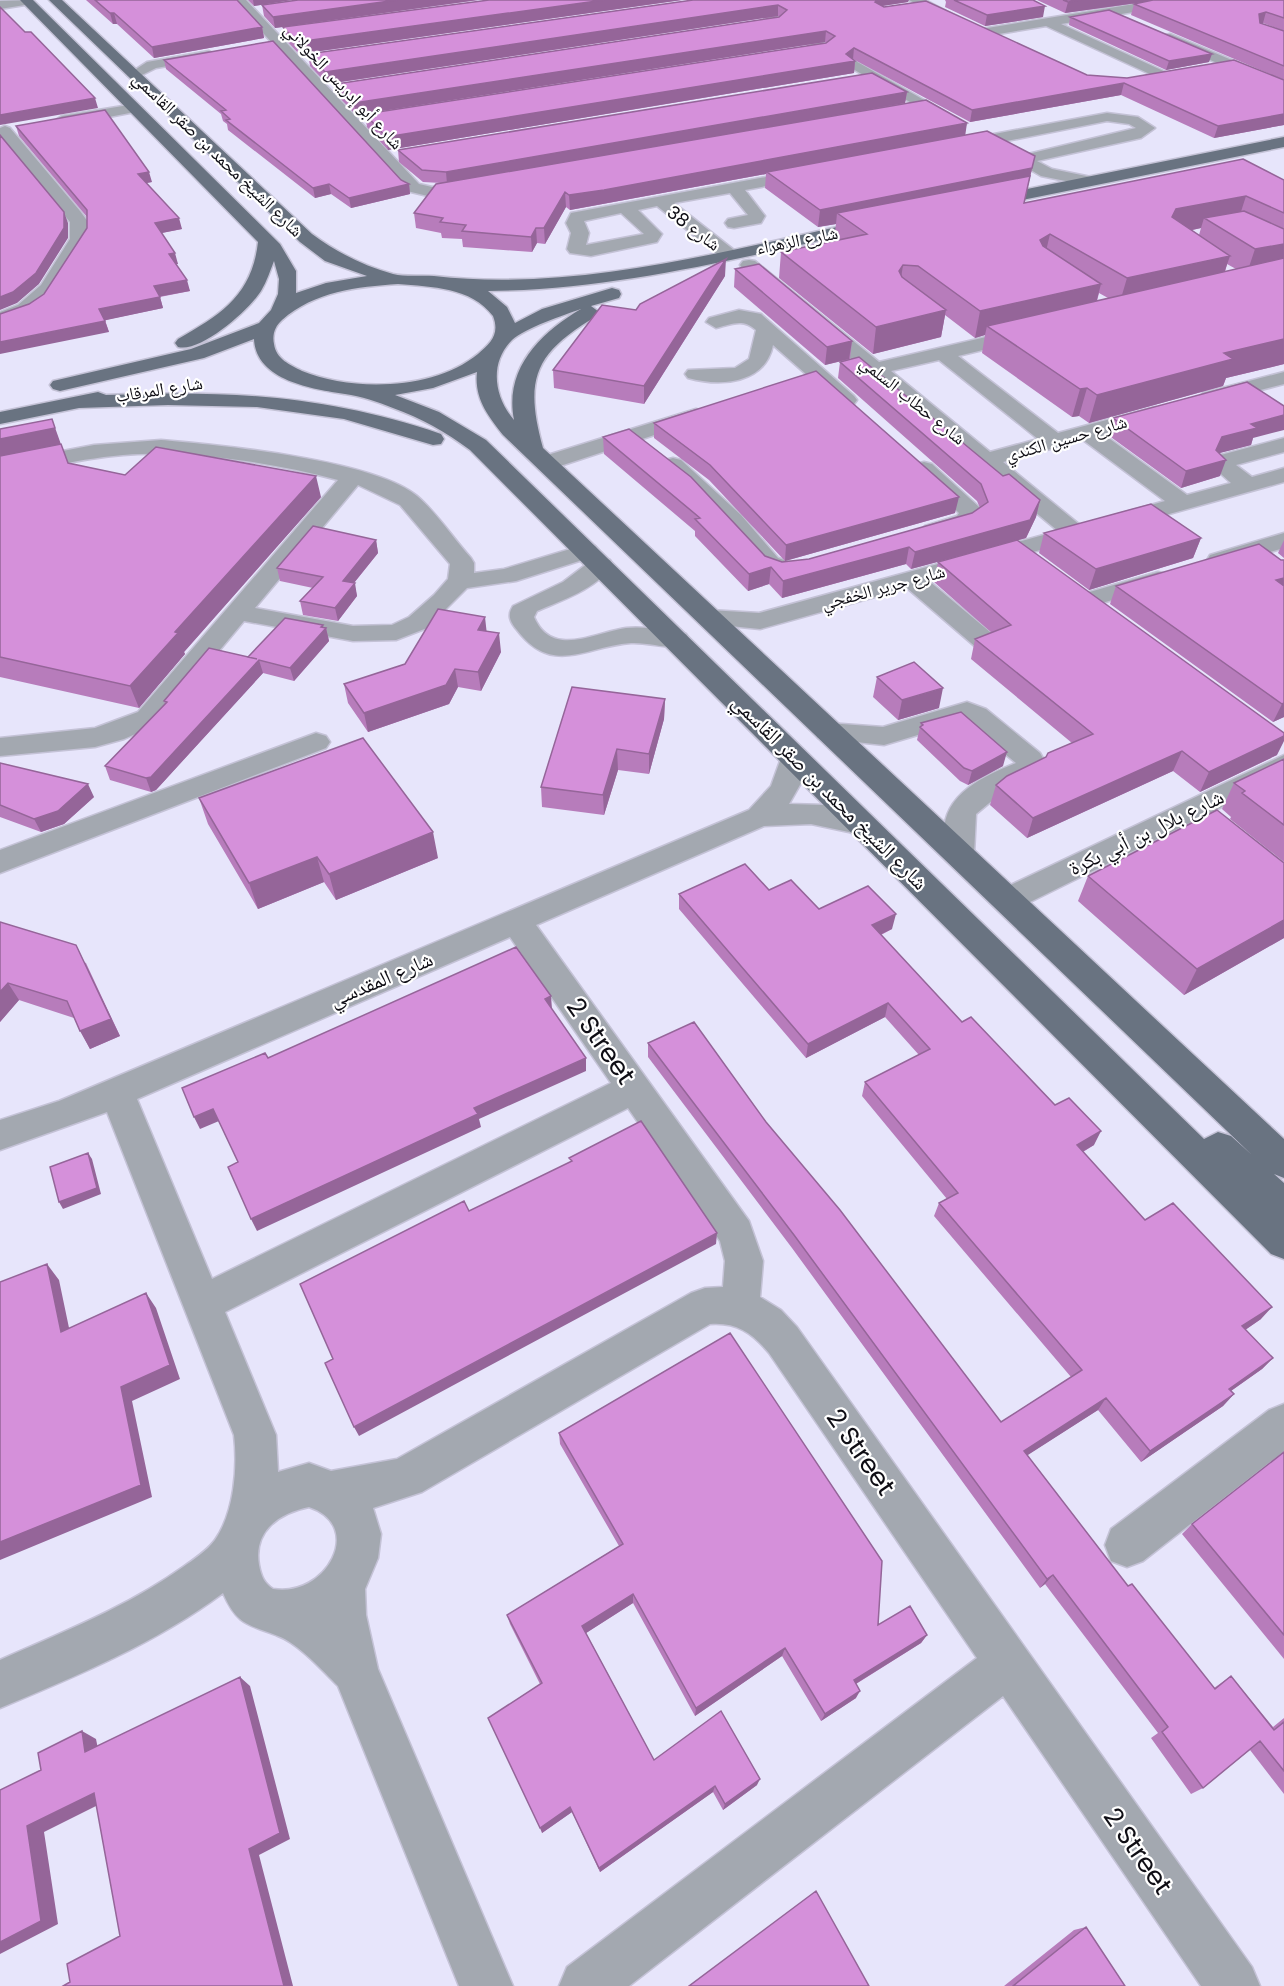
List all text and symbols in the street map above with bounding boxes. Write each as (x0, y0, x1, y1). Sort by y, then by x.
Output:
street label: شارع أبو إدريس الخولاني (277, 17, 409, 156)
street label: شارع الشيخ محمد بن صقر القاسمي (126, 66, 309, 244)
street label: شارع 38 (662, 200, 726, 256)
street label: شارع الزهراء (754, 220, 840, 260)
street label: شارع حطاب السلمي (853, 350, 971, 452)
street label: شارع المرقاب (114, 370, 204, 408)
street label: شارع حسين الكندي (1002, 409, 1130, 470)
street label: شارع جرير الخفجي (818, 558, 948, 618)
street label: شارع الشيخ محمد بن صقر القاسمي (724, 688, 934, 898)
street label: شارع بلال بن أبي بكرة (1064, 782, 1229, 884)
street label: شارع المقدسي (325, 944, 438, 1016)
street label: 2 Street (558, 991, 644, 1091)
street label: 2 Street (818, 1402, 904, 1502)
street label: 2 Street (1095, 1801, 1181, 1901)

